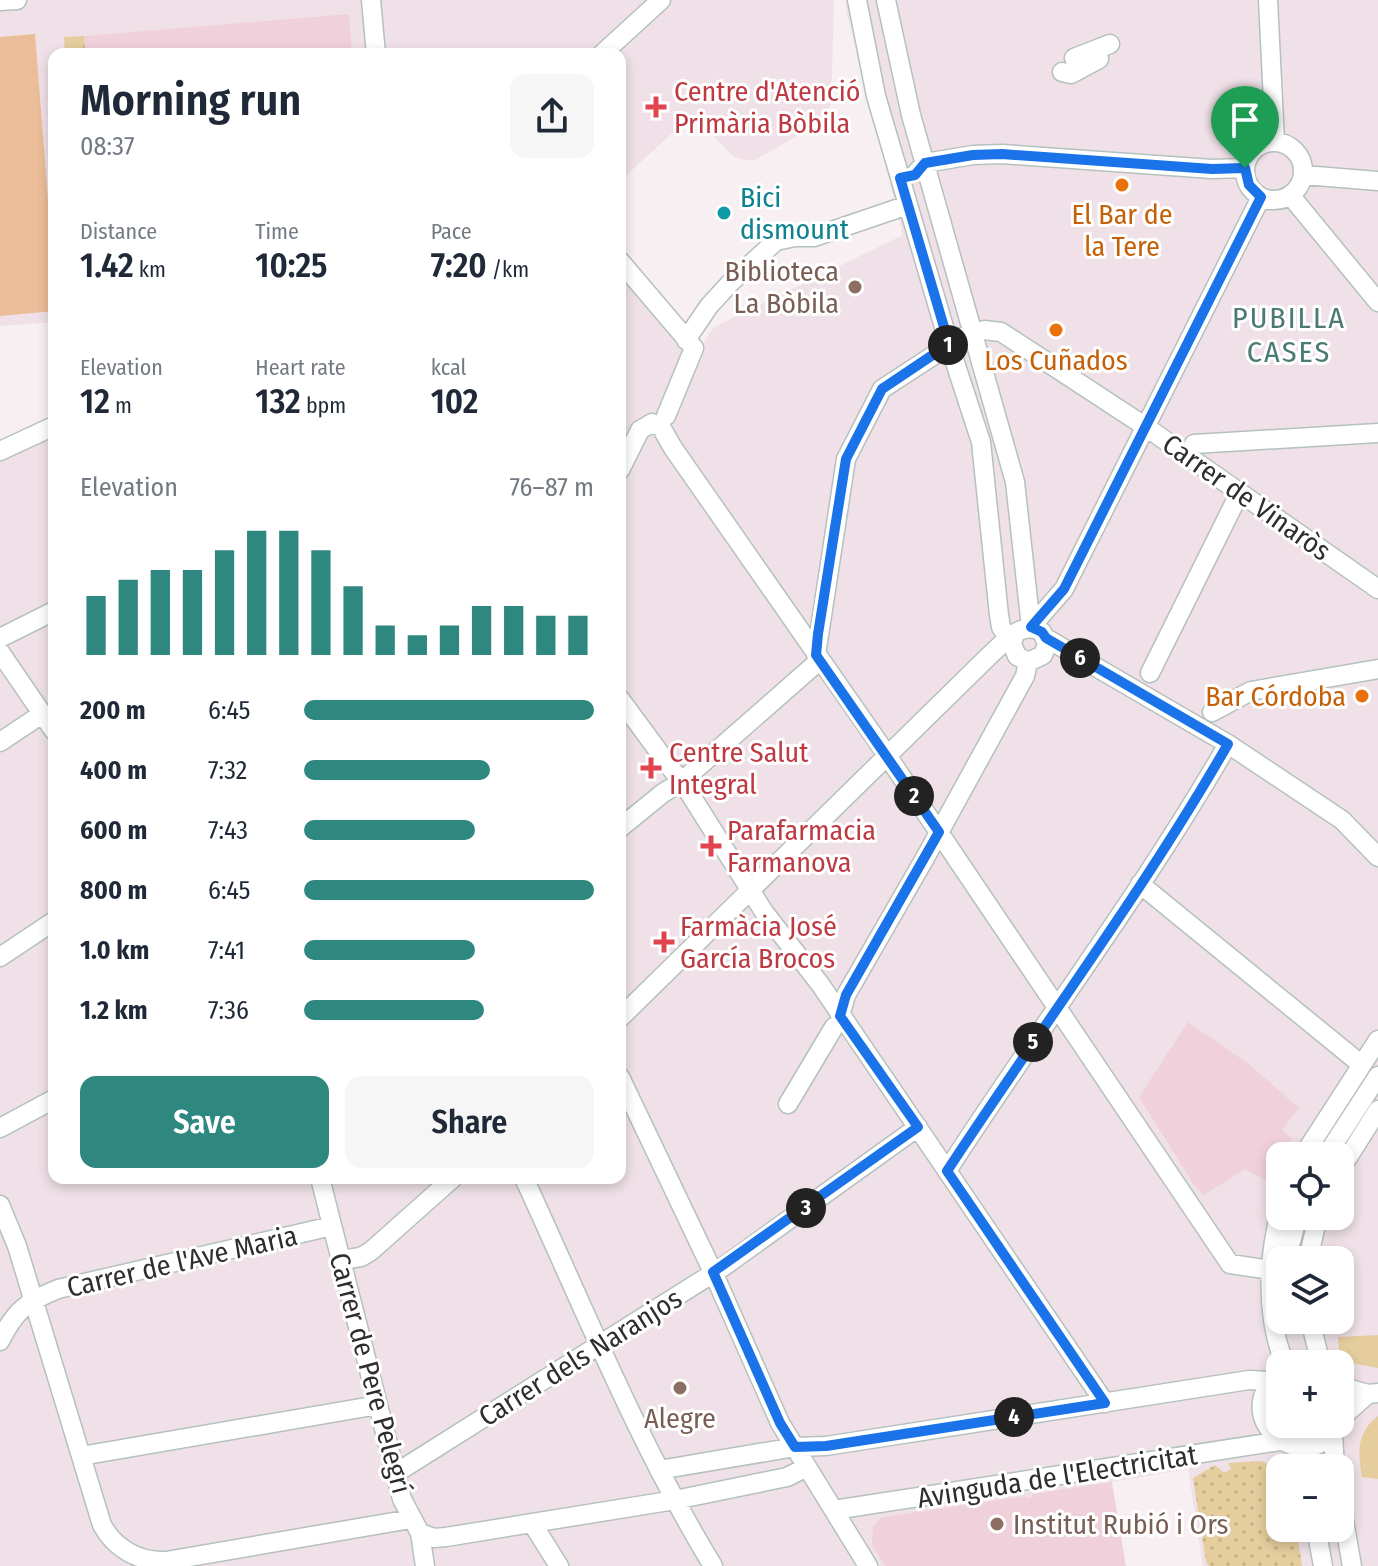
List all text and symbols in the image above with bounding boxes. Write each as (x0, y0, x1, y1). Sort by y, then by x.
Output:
text: Morning run (80, 74, 301, 127)
button: share (510, 74, 594, 158)
place label: Centre d'Atenció Primària Bòbila (674, 75, 860, 140)
pin (1211, 86, 1279, 168)
marker: Centre d'Atenció Primària Bòbila (645, 96, 667, 118)
icon: arrive (1223, 98, 1267, 142)
text: 08:37 (80, 131, 134, 162)
marker: El Bar de la Tere (1113, 176, 1131, 194)
place label: Bici dismount (740, 181, 850, 246)
place label: El Bar de la Tere (1071, 198, 1173, 263)
marker: Bici dismount (715, 204, 733, 222)
text: Distance (80, 218, 157, 245)
text: Time (255, 218, 299, 245)
text: Pace (431, 218, 472, 245)
text: 1.42 (80, 245, 133, 286)
text: 10:25 (255, 245, 328, 286)
text: 7:20 (431, 245, 487, 286)
place label: Biblioteca La Bòbila (725, 255, 839, 320)
text: km (133, 256, 166, 283)
text: /km (487, 256, 529, 283)
marker: Biblioteca La Bòbila (846, 278, 864, 296)
district label: PUBILLA CASES (1232, 300, 1346, 370)
marker: Los Cuñados (1047, 321, 1065, 339)
pin: 1 (928, 325, 968, 365)
text: 1 (943, 331, 953, 358)
place label: Los Cuñados (984, 344, 1128, 377)
text: Elevation (80, 354, 163, 381)
text: Heart rate (255, 354, 346, 381)
text: kcal (431, 354, 466, 381)
text: 12 (80, 381, 110, 422)
text: 132 (255, 381, 301, 422)
text: 102 (431, 381, 478, 422)
text: m (110, 392, 132, 419)
text: bpm (301, 392, 346, 419)
street label: Carrer de Vinaròs (1156, 427, 1337, 568)
text: Elevation (80, 472, 178, 503)
text: 76–87 m (510, 472, 594, 503)
pin: 6 (1060, 638, 1100, 678)
text: 6 (1074, 644, 1086, 671)
place label: Bar Córdoba (1205, 680, 1346, 713)
marker: Bar Córdoba (1353, 687, 1371, 705)
text: 200 m (80, 695, 146, 726)
text: 6:45 (208, 695, 251, 726)
place label: Centre Salut Integral (669, 736, 809, 801)
text: 400 m (80, 755, 147, 786)
text: 7:32 (208, 755, 247, 786)
marker: Centre Salut Integral (640, 757, 662, 779)
pin: 2 (894, 776, 934, 816)
text: 2 (909, 782, 919, 809)
place label: Parafarmacia Farmanova (727, 814, 876, 879)
text: 600 m (80, 815, 147, 846)
text: 7:43 (208, 815, 248, 846)
marker: Parafarmacia Farmanova (702, 837, 720, 855)
text: 800 m (80, 875, 147, 906)
text: 6:45 (208, 875, 251, 906)
place label: Farmàcia José García Brocos (680, 910, 837, 975)
marker: Farmàcia José García Brocos (655, 933, 673, 951)
text: 1.0 km (80, 935, 149, 966)
text: 7:41 (208, 935, 245, 966)
text: 1.2 km (80, 995, 147, 1026)
text: 7:36 (208, 995, 249, 1026)
pin: 5 (1013, 1022, 1053, 1062)
text: 5 (1028, 1028, 1038, 1055)
button: Save (80, 1076, 329, 1168)
button: Share (345, 1076, 594, 1168)
map controls (1266, 1142, 1354, 1542)
button: locate (1266, 1142, 1354, 1230)
pin: 3 (786, 1188, 826, 1228)
text: 3 (801, 1194, 811, 1221)
street label: Carrer de l'Ave Maria (64, 1219, 301, 1304)
button: layers (1266, 1246, 1354, 1334)
street label: Carrer de Pere Pelegrí (323, 1249, 419, 1497)
street label: Carrer dels Naranjos (473, 1282, 688, 1433)
button: + (1266, 1350, 1354, 1438)
marker: Alegre (671, 1379, 689, 1397)
pin: 4 (994, 1397, 1034, 1437)
place label: Alegre (644, 1402, 716, 1435)
text: 4 (1008, 1403, 1020, 1430)
street label: Avinguda de l'Electricitat (915, 1438, 1200, 1515)
button: − (1266, 1454, 1354, 1542)
place label: Institut Rubió i Ors (1013, 1508, 1229, 1541)
marker: Institut Rubió i Ors (988, 1515, 1006, 1533)

